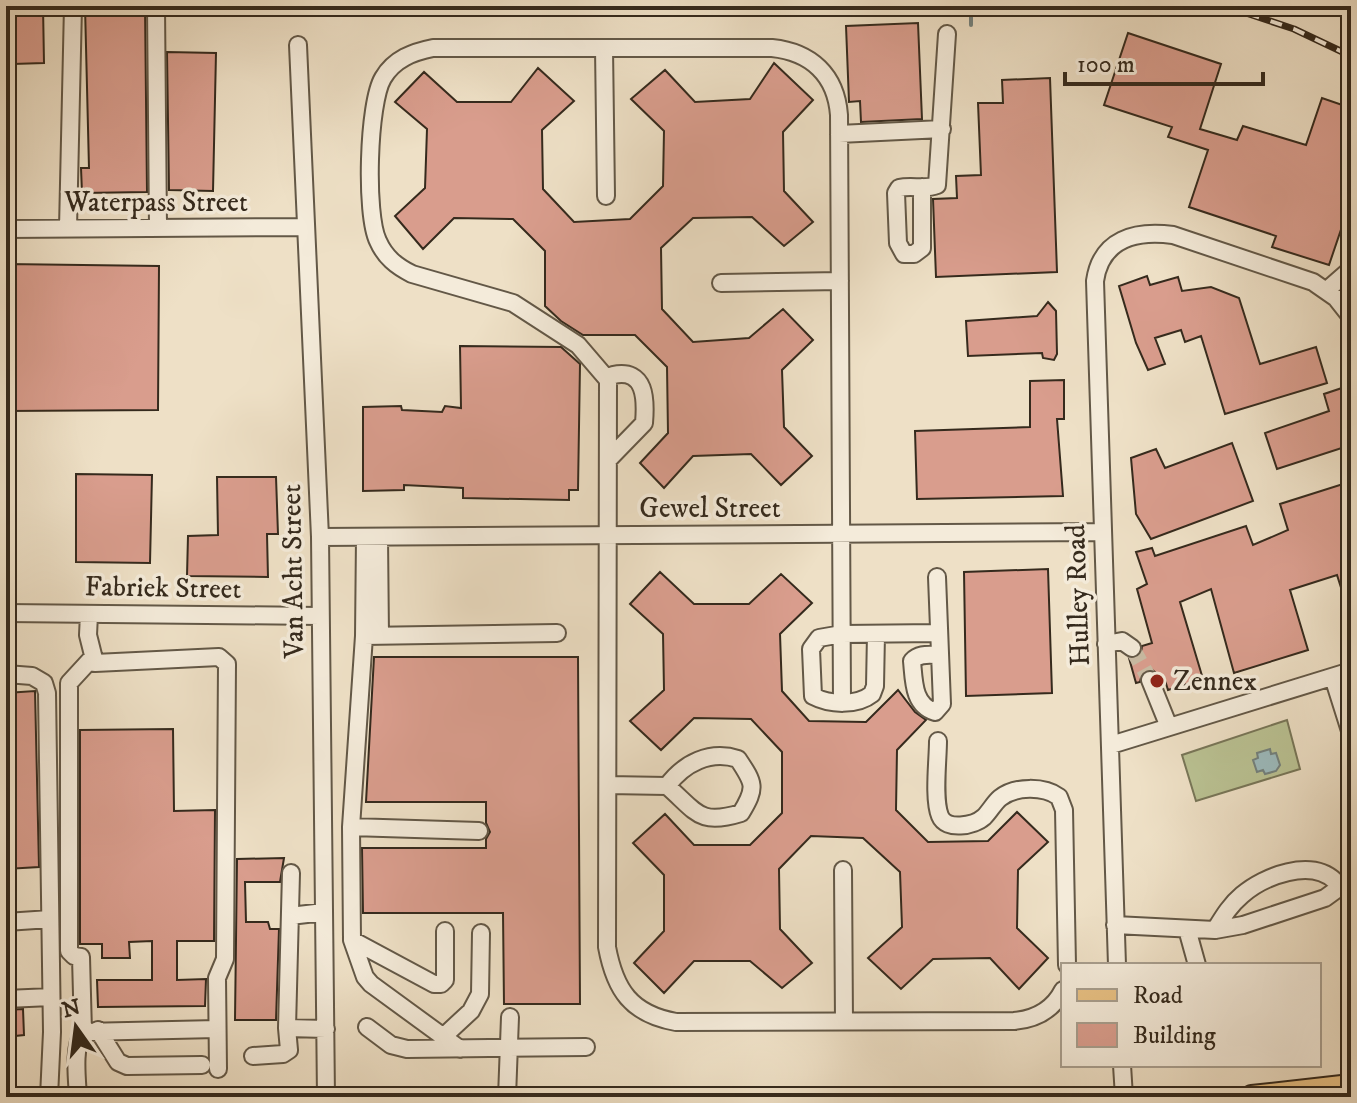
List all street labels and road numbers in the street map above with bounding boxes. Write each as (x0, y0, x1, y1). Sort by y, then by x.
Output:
street label: Waterpass Street (63, 185, 248, 220)
street label: Van Acht Street (274, 484, 312, 659)
street label: Gewel Street (639, 491, 781, 526)
street label: Hulley Road (1058, 523, 1098, 667)
street label: Fabriek Street (84, 569, 242, 607)

